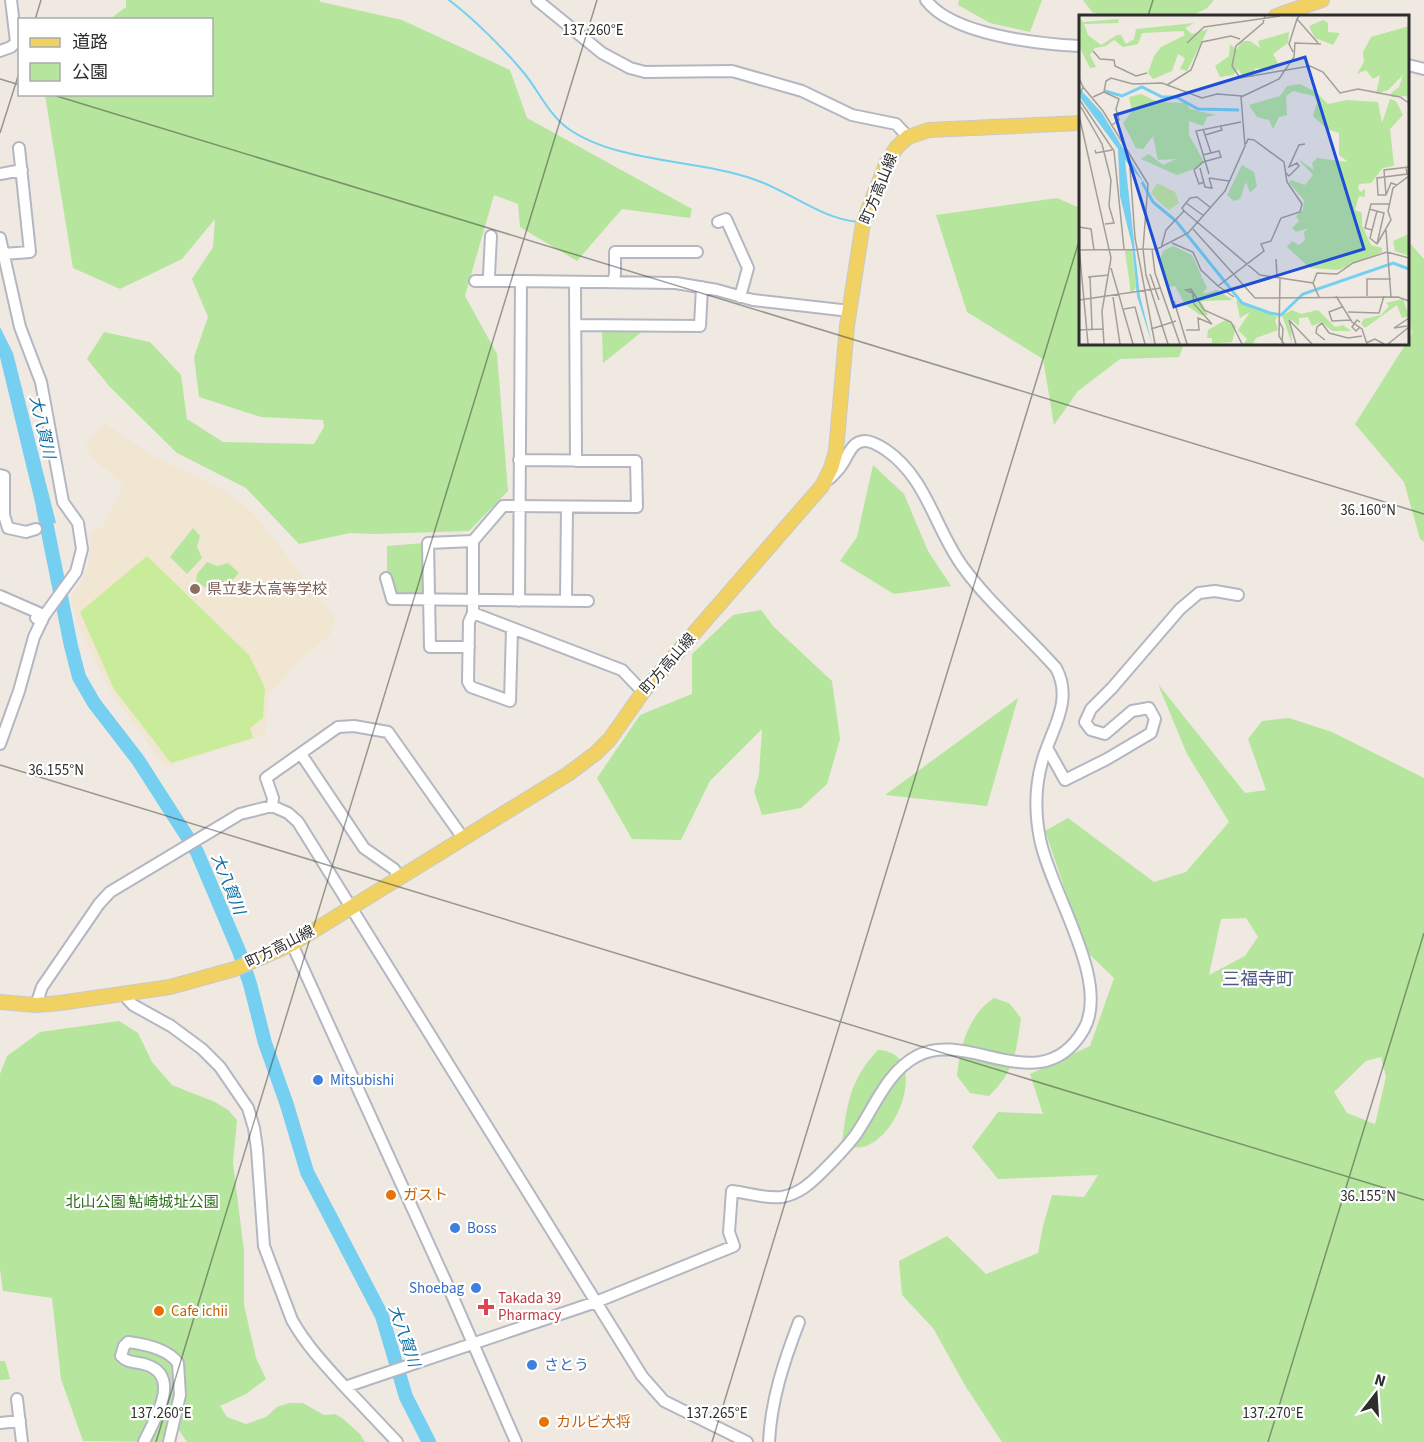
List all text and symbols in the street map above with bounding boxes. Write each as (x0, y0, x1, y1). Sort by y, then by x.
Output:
inset map (1079, 15, 1409, 345)
legend (18, 18, 213, 96)
text: 137.260°E (562, 20, 624, 41)
text: 道路 (72, 30, 108, 55)
text: 公園 (72, 60, 108, 85)
street label: 町方高山線 (855, 150, 903, 228)
water label: 大八賀川 (24, 393, 60, 463)
text: 36.160°N (1340, 500, 1396, 521)
place label: 県立斐太高等学校 (207, 579, 327, 600)
marker: 県立斐太高等学校 (188, 582, 202, 596)
street label: 町方高山線 (635, 629, 701, 699)
text: 36.155°N (28, 760, 84, 781)
water label: 大八賀川 (206, 850, 251, 920)
street label: 町方高山線 (242, 921, 318, 973)
district label: 三福寺町 (1222, 967, 1294, 992)
place label: Mitsubishi (330, 1070, 394, 1091)
marker: Mitsubishi (311, 1073, 325, 1087)
place label: ガスト (403, 1185, 448, 1206)
text: 36.155°N (1340, 1186, 1396, 1207)
marker: ガスト (384, 1188, 398, 1202)
park label: 北山公園 鮎崎城址公園 (65, 1192, 219, 1213)
place label: Boss (467, 1218, 497, 1239)
marker: Boss (448, 1221, 462, 1235)
place label: Shoebag (409, 1278, 464, 1299)
marker: Shoebag (469, 1281, 483, 1295)
place label: Takada 39 Pharmacy (498, 1288, 561, 1326)
marker: Takada 39 Pharmacy (479, 1300, 493, 1314)
place label: Cafe ichii (171, 1301, 228, 1322)
water label: 大八賀川 (383, 1302, 425, 1372)
marker: Cafe ichii (152, 1304, 166, 1318)
place label: さとう (544, 1355, 589, 1376)
marker: さとう (525, 1358, 539, 1372)
north arrow (1346, 1364, 1406, 1424)
text: N (1372, 1369, 1388, 1393)
text: 137.260°E (130, 1403, 192, 1424)
text: 137.265°E (686, 1403, 748, 1424)
text: 137.270°E (1242, 1403, 1304, 1424)
place label: カルビ大将 (556, 1412, 631, 1433)
marker: カルビ大将 (537, 1415, 551, 1429)

